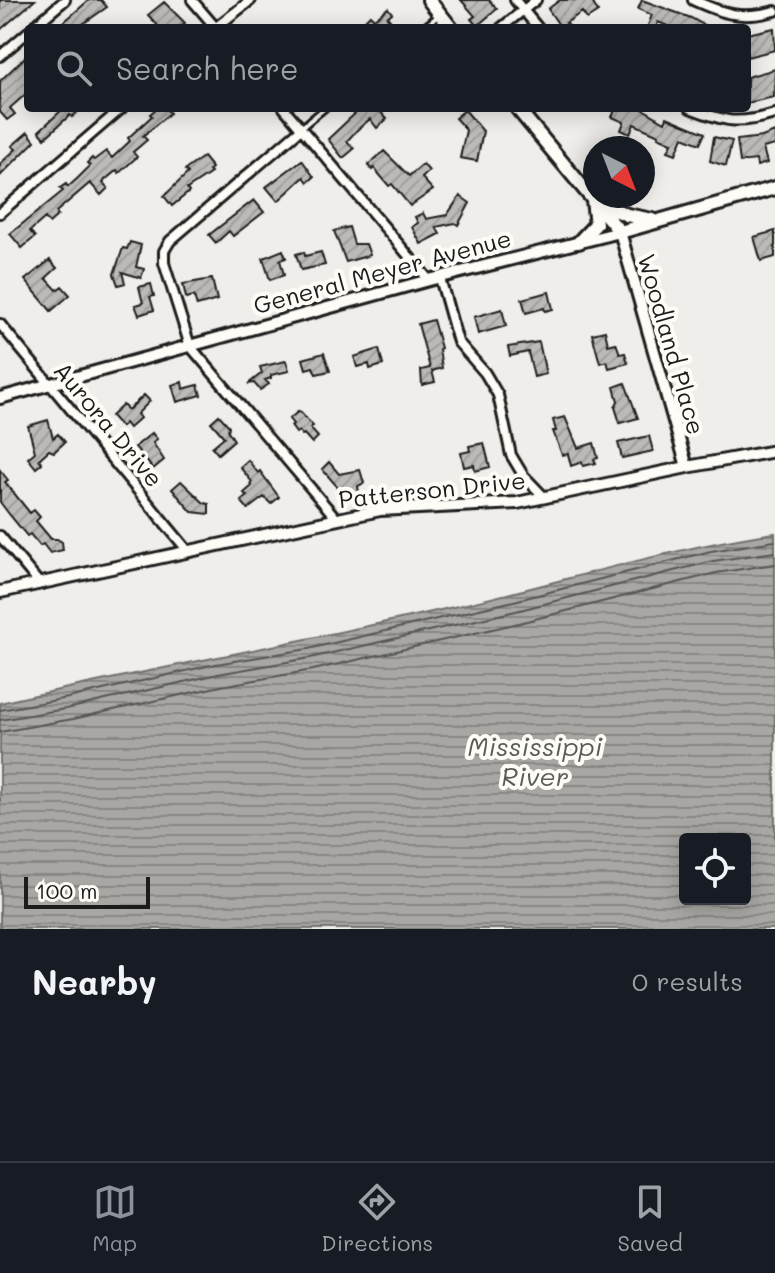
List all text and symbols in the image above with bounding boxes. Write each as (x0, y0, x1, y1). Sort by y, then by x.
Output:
search box (24, 24, 751, 112)
icon: search (52, 46, 96, 90)
text: Search here (116, 48, 299, 88)
north arrow (583, 136, 655, 208)
street label: General Meyer Avenue (250, 222, 514, 320)
street label: Woodland Place (631, 250, 713, 438)
street label: Aurora Drive (48, 355, 170, 493)
street label: Patterson Drive (337, 464, 527, 514)
water label: Mississippi River (467, 729, 603, 793)
map controls (679, 833, 751, 905)
button: locate (679, 833, 751, 905)
scale bar (24, 873, 150, 909)
text: 100 m (36, 876, 98, 905)
text: Nearby (32, 959, 157, 1004)
text: 0 results (632, 964, 743, 998)
tab: Map (92, 1180, 137, 1257)
tab: Directions (321, 1180, 433, 1257)
tab: Saved (618, 1180, 683, 1257)

